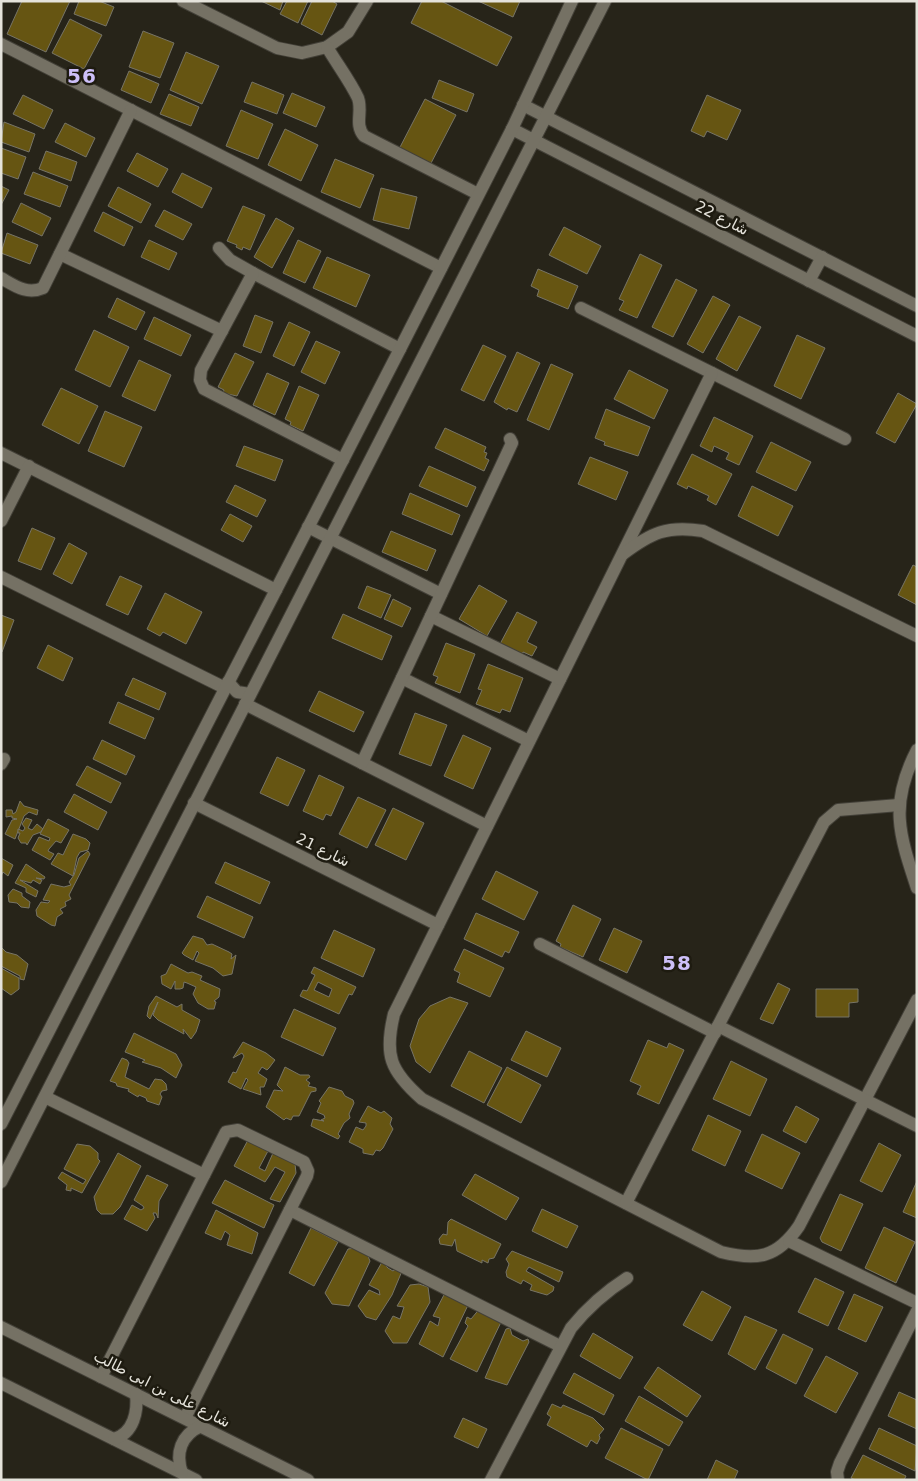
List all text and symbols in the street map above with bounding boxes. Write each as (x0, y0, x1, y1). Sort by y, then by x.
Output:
district label: 56 (67, 64, 97, 88)
street label: شارع 22 (692, 197, 752, 239)
street label: شارع 21 (293, 829, 353, 871)
district label: 58 (662, 951, 692, 975)
street label: شارع على بن ابى طالب (91, 1347, 233, 1431)

